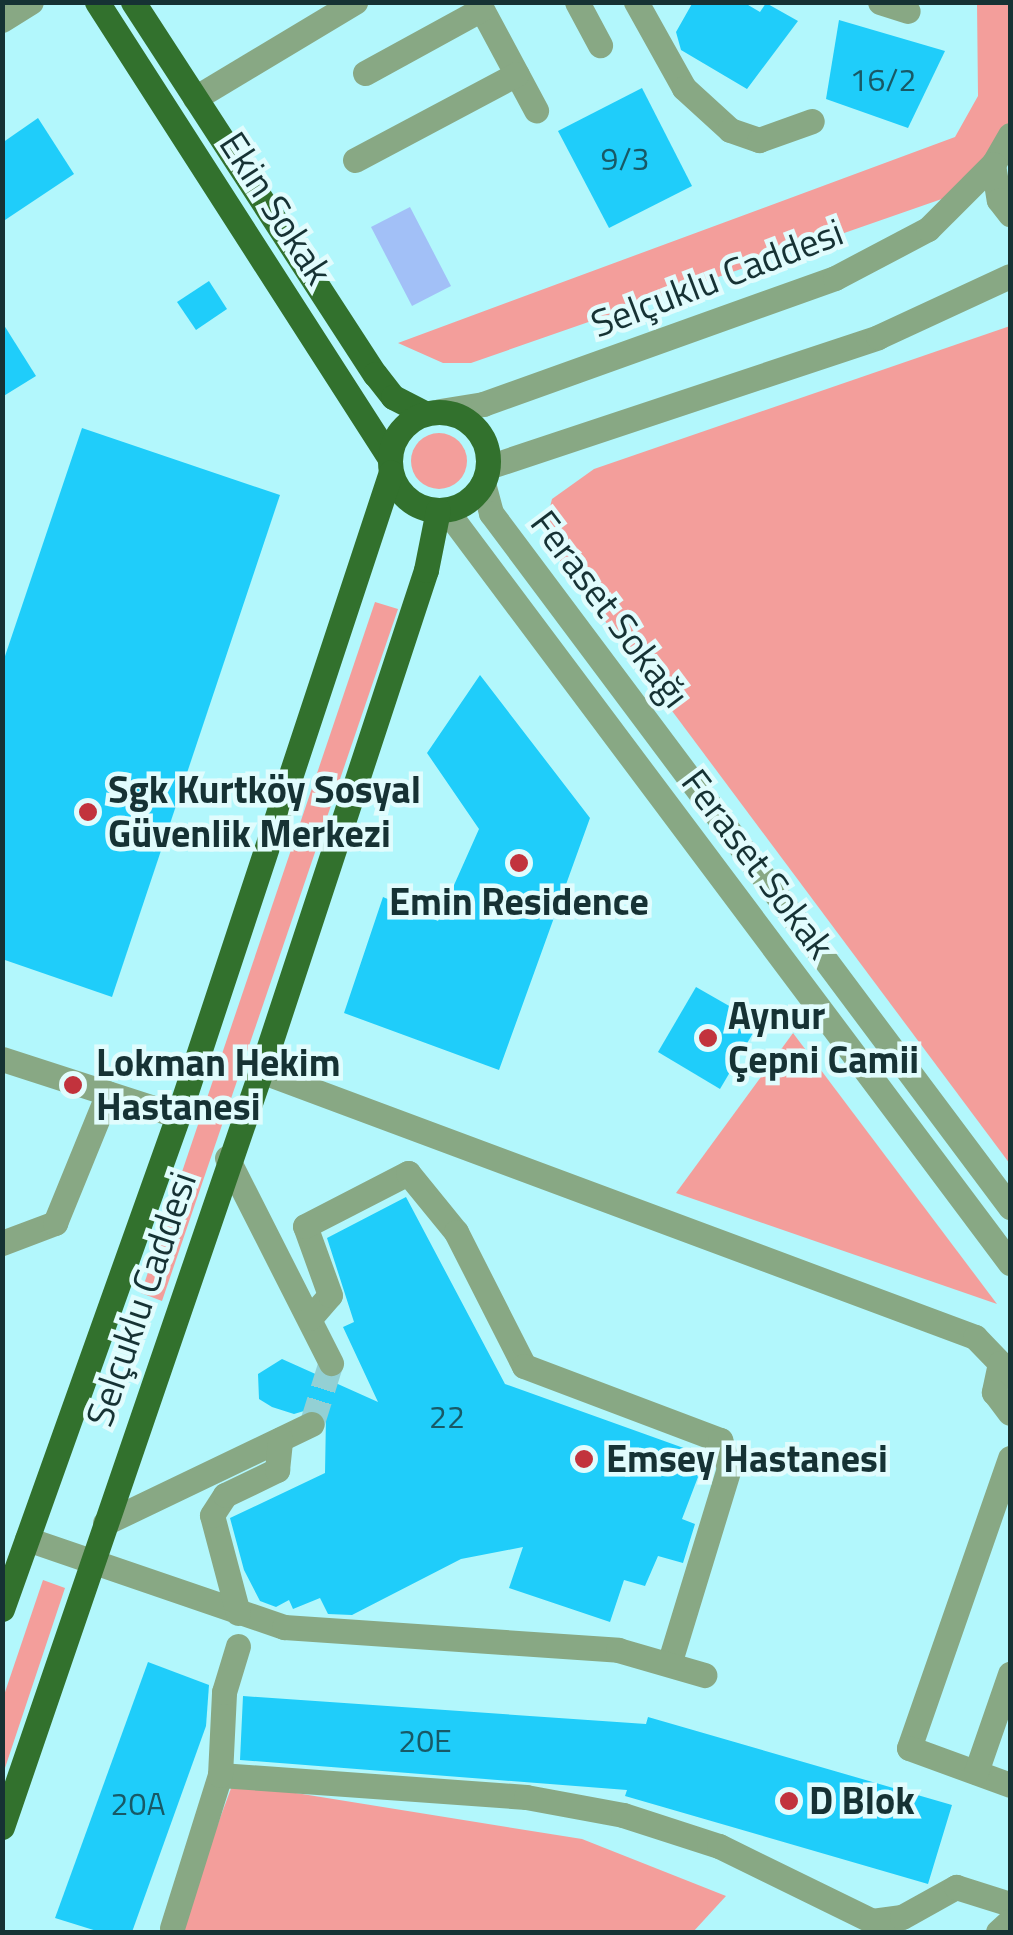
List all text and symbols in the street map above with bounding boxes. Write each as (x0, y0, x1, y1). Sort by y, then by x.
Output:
house number: 16/2 (850, 60, 916, 98)
street label: Ekin Sokak (210, 123, 342, 293)
house number: 9/3 (600, 139, 650, 177)
street label: Selçuklu Caddesi (585, 209, 849, 347)
street label: Feraset Sokağı (521, 502, 699, 716)
street label: Feraset Sokak (672, 760, 844, 968)
place label: Sgk Kurtköy Sosyal Güvenlik Merkezi (108, 767, 421, 856)
marker: Sgk Kurtköy Sosyal Güvenlik Merkezi (77, 801, 99, 823)
marker: Emin Residence (508, 852, 530, 874)
place label: Emin Residence (389, 879, 649, 925)
place label: Aynur Çepni Camii (728, 993, 919, 1082)
marker: Aynur Çepni Camii (697, 1027, 719, 1049)
place label: Lokman Hekim Hastanesi (96, 1040, 341, 1130)
marker: Lokman Hekim Hastanesi (60, 1072, 86, 1098)
street label: Selçuklu Caddesi (76, 1166, 206, 1432)
house number: 22 (429, 1397, 465, 1435)
place label: Emsey Hastanesi (606, 1436, 888, 1482)
marker: Emsey Hastanesi (571, 1446, 597, 1472)
house number: 20E (398, 1721, 452, 1759)
place label: D Blok (809, 1778, 915, 1824)
house number: 20A (111, 1784, 165, 1822)
marker: D Blok (778, 1790, 800, 1812)

